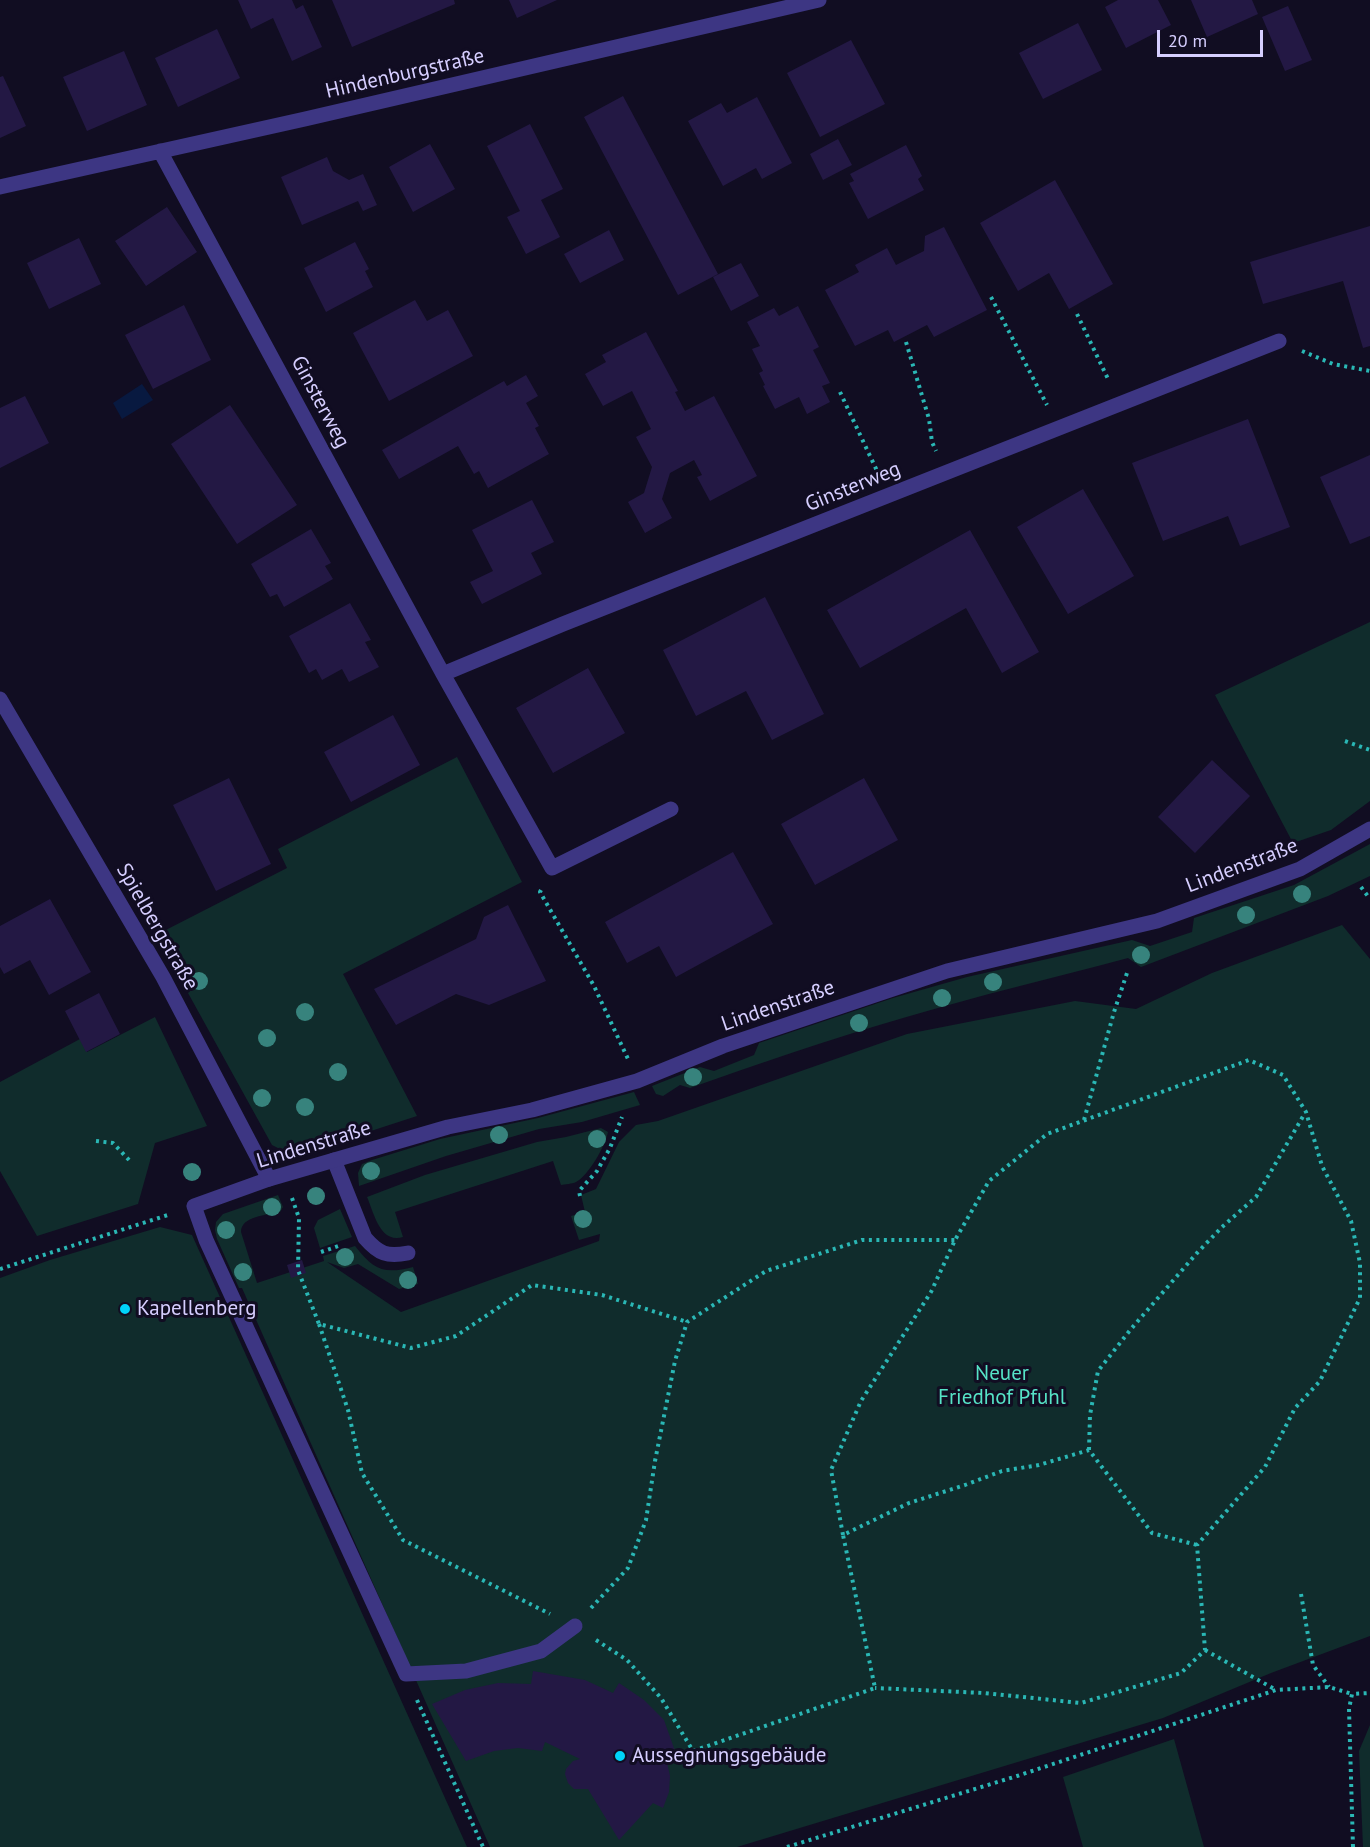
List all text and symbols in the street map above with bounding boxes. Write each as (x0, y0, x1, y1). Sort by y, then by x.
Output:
scale bar (1160, 18, 1266, 56)
text: 20 m (1168, 29, 1207, 52)
street label: Hindenburgstraße (323, 43, 487, 105)
street label: Ginsterweg (285, 352, 355, 452)
street label: Ginsterweg (802, 457, 904, 517)
street label: Lindenstraße (1182, 833, 1302, 899)
street label: Spielbergstraße (111, 859, 203, 995)
street label: Lindenstraße (718, 975, 838, 1037)
street label: Lindenstraße (254, 1116, 374, 1174)
place label: Kapellenberg (137, 1296, 257, 1322)
marker: Kapellenberg (118, 1302, 132, 1316)
park label: Neuer Friedhof Pfuhl (938, 1361, 1066, 1411)
place label: Aussegnungsgebäude (632, 1743, 826, 1769)
marker: Aussegnungsgebäude (613, 1749, 627, 1763)

